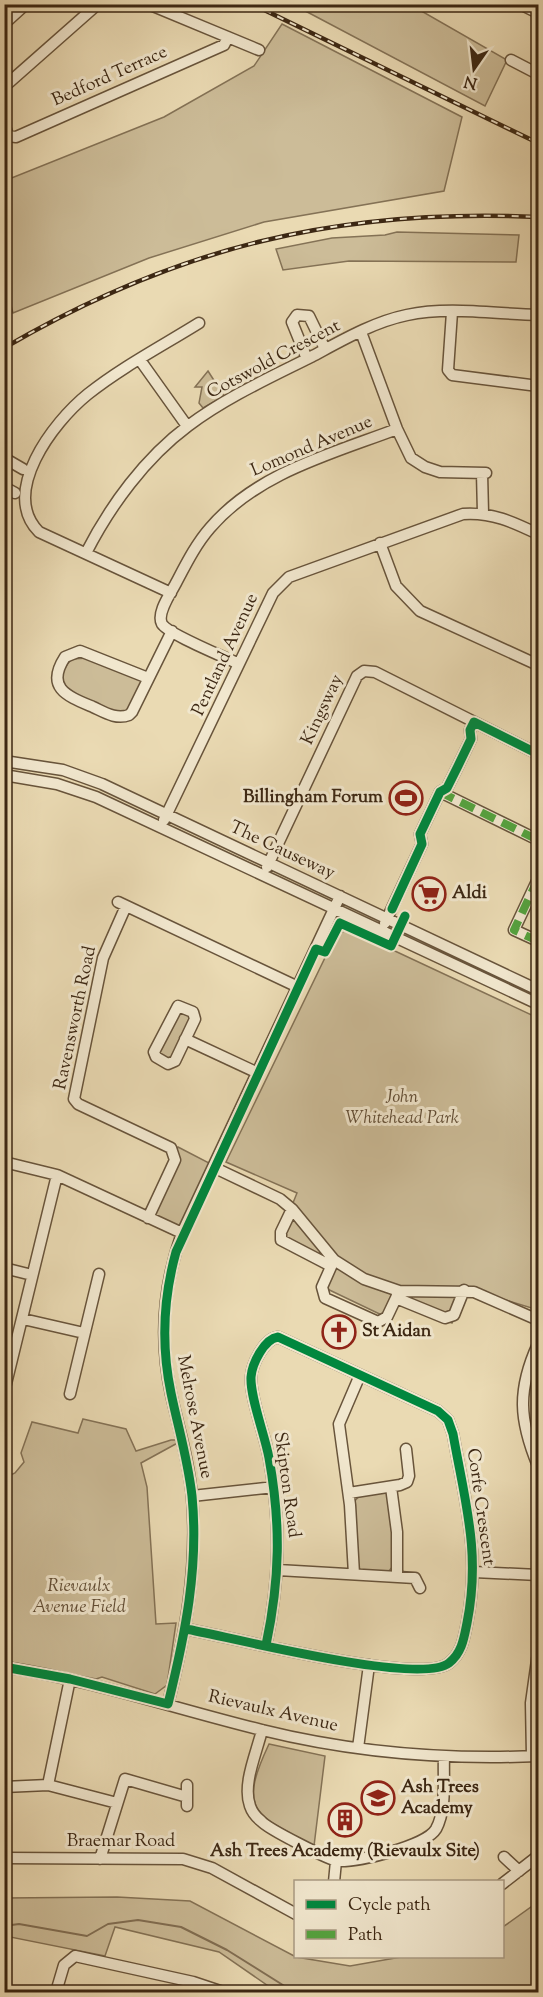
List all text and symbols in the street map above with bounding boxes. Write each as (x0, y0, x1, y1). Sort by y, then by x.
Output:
north arrow (444, 39, 504, 99)
street label: Bedford Terrace (48, 40, 172, 114)
text: N (462, 68, 480, 94)
street label: Cotswold Crescent (202, 314, 346, 406)
street label: Lomond Avenue (247, 410, 377, 484)
street label: Pentland Avenue (186, 590, 266, 720)
street label: Kingsway (295, 671, 351, 749)
sports icon: Billingham Forum (388, 780, 424, 816)
place label: Billingham Forum (243, 785, 383, 811)
street label: The Causeway (225, 815, 339, 887)
supermarket icon: Aldi (411, 876, 447, 912)
place label: Aldi (452, 881, 488, 907)
street label: Ravensworth Road (48, 944, 104, 1092)
park label: John Whitehead Park (345, 1085, 459, 1132)
church icon: St Aidan (321, 1314, 357, 1350)
place label: St Aidan (362, 1319, 432, 1345)
street label: Melrose Avenue (169, 1353, 219, 1481)
street label: Skipton Road (266, 1430, 306, 1540)
street label: Corfe Crescent (459, 1447, 501, 1567)
park label: Rievaulx Avenue Field (32, 1574, 126, 1621)
street label: Rievaulx Avenue (205, 1684, 341, 1740)
place label: Ash Trees Academy (401, 1775, 479, 1822)
school or university icon: Ash Trees Academy (360, 1780, 396, 1816)
building icon: Ash Trees Academy (Rievaulx Site) (327, 1802, 363, 1838)
street label: Braemar Road (67, 1829, 175, 1855)
place label: Ash Trees Academy (Rievaulx Site) (210, 1839, 480, 1865)
legend (294, 1880, 504, 1958)
text: Cycle path (348, 1893, 431, 1919)
text: Path (348, 1923, 383, 1949)

